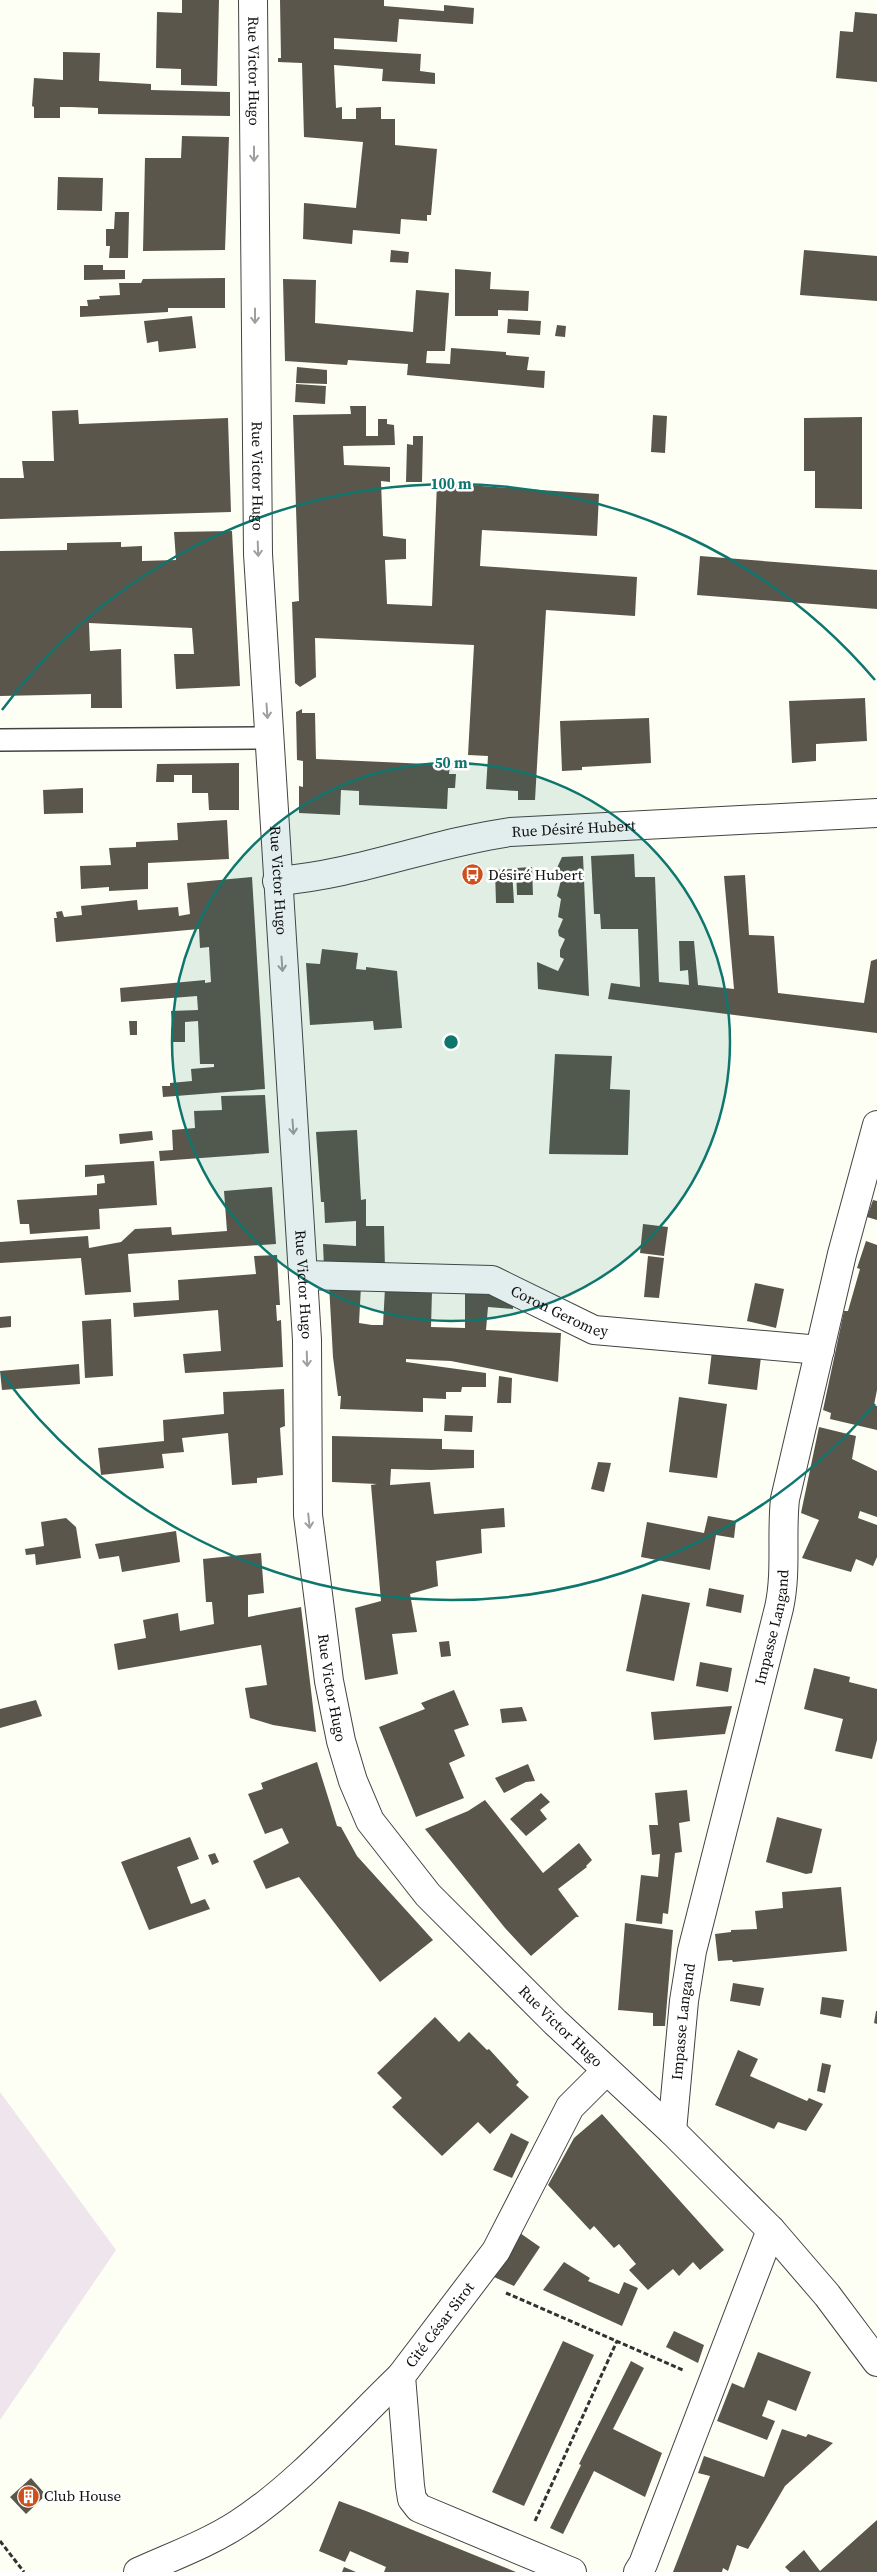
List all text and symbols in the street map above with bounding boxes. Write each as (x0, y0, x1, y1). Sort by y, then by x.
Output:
street label: Rue Victor Hugo (243, 16, 265, 126)
one-way arrow (249, 145, 259, 161)
one-way arrow (250, 308, 260, 324)
street label: Rue Victor Hugo (247, 421, 269, 531)
text: 100 m (430, 473, 472, 494)
one-way arrow (253, 540, 262, 556)
one-way arrow (263, 703, 272, 719)
text: 50 m (434, 752, 468, 773)
street label: Rue Désiré Hubert (511, 815, 636, 842)
street label: Rue Victor Hugo (265, 825, 293, 936)
bus stop icon: Désiré Hubert (460, 863, 484, 887)
place label: Désiré Hubert (488, 864, 583, 885)
one-way arrow (278, 956, 287, 972)
centre of rings (442, 1033, 460, 1051)
one-way arrow (288, 1118, 297, 1134)
street label: Rue Victor Hugo (290, 1229, 318, 1340)
street label: Coron Geromey (507, 1280, 609, 1341)
one-way arrow (303, 1350, 312, 1366)
one-way arrow (304, 1513, 314, 1529)
street label: Impasse Langand (749, 1569, 793, 1687)
street label: Rue Victor Hugo (313, 1632, 352, 1744)
street label: Impasse Langand (666, 1961, 700, 2081)
street label: Rue Victor Hugo (514, 1981, 608, 2071)
street label: Cité César Sirot (400, 2277, 479, 2372)
building icon: Club House (16, 2484, 40, 2508)
place label: Club House (44, 2485, 122, 2506)

